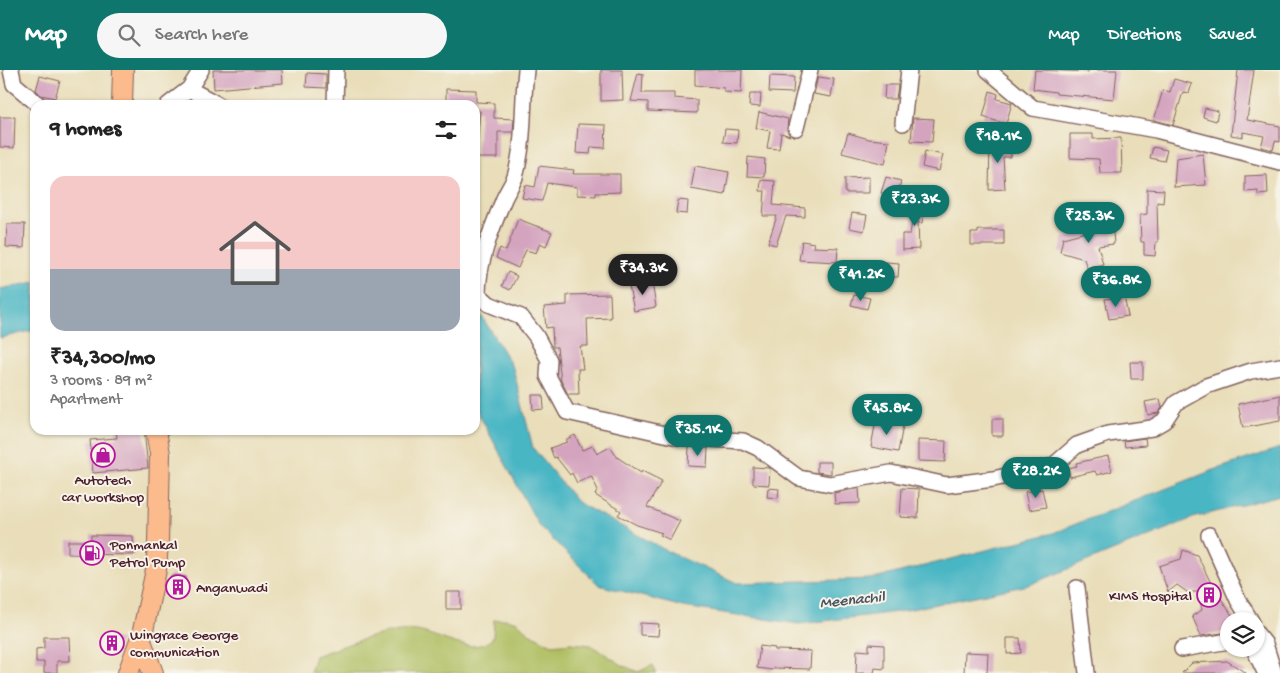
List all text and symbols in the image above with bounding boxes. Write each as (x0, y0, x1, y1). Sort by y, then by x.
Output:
search box (97, 13, 447, 58)
text: Map (25, 21, 67, 50)
icon: search (115, 21, 143, 49)
text: Search here (155, 24, 248, 47)
text: Map (1048, 25, 1080, 46)
text: Directions (1108, 25, 1181, 46)
text: Saved (1209, 25, 1255, 46)
icon: filters (432, 116, 460, 144)
text: 9 homes (50, 118, 121, 143)
pin: ₹18.1K (957, 122, 1039, 164)
text: ₹18.1K (976, 128, 1020, 147)
pin: ₹23.3K (874, 184, 956, 227)
text: ₹23.3K (891, 191, 939, 210)
pin: ₹25.3K (1048, 202, 1130, 244)
icon: home (210, 208, 300, 298)
text: ₹25.3K (1065, 208, 1113, 227)
pin: ₹34.3K (602, 254, 684, 296)
text: ₹34.3K (619, 260, 667, 279)
pin: ₹41.2K (820, 260, 902, 302)
text: ₹41.2K (839, 266, 883, 285)
pin: ₹36.8K (1075, 266, 1157, 308)
text: ₹36.8K (1092, 272, 1140, 291)
text: ₹34,300/mo (50, 347, 155, 372)
text: 3 rooms · 89 m² (50, 372, 152, 391)
text: Apartment (50, 391, 122, 410)
pin: ₹45.8K (846, 394, 928, 436)
text: ₹45.8K (863, 400, 911, 419)
pin: ₹35.1K (657, 414, 739, 457)
text: ₹35.1K (675, 421, 721, 440)
shop icon: Autotech car workshop (90, 442, 116, 468)
pin: ₹28.2K (995, 456, 1077, 499)
text: ₹28.2K (1012, 463, 1060, 482)
place label: Autotech car workshop (62, 472, 145, 507)
place label: Ponmankal Petrol Pump (109, 537, 186, 572)
fuel station icon: Ponmankal Petrol Pump (79, 540, 105, 566)
building icon: Anganwadi (165, 574, 191, 600)
place label: Anganwadi (196, 580, 268, 598)
building icon: KIMS Hospital (1196, 582, 1222, 608)
water label: Meenachil (819, 588, 887, 614)
place label: KIMS Hospital (1109, 588, 1192, 606)
map controls (1220, 612, 1265, 657)
button: layers (1220, 612, 1265, 657)
place label: Wingrace George communication (130, 627, 239, 662)
building icon: Wingrace George communication (99, 630, 125, 656)

